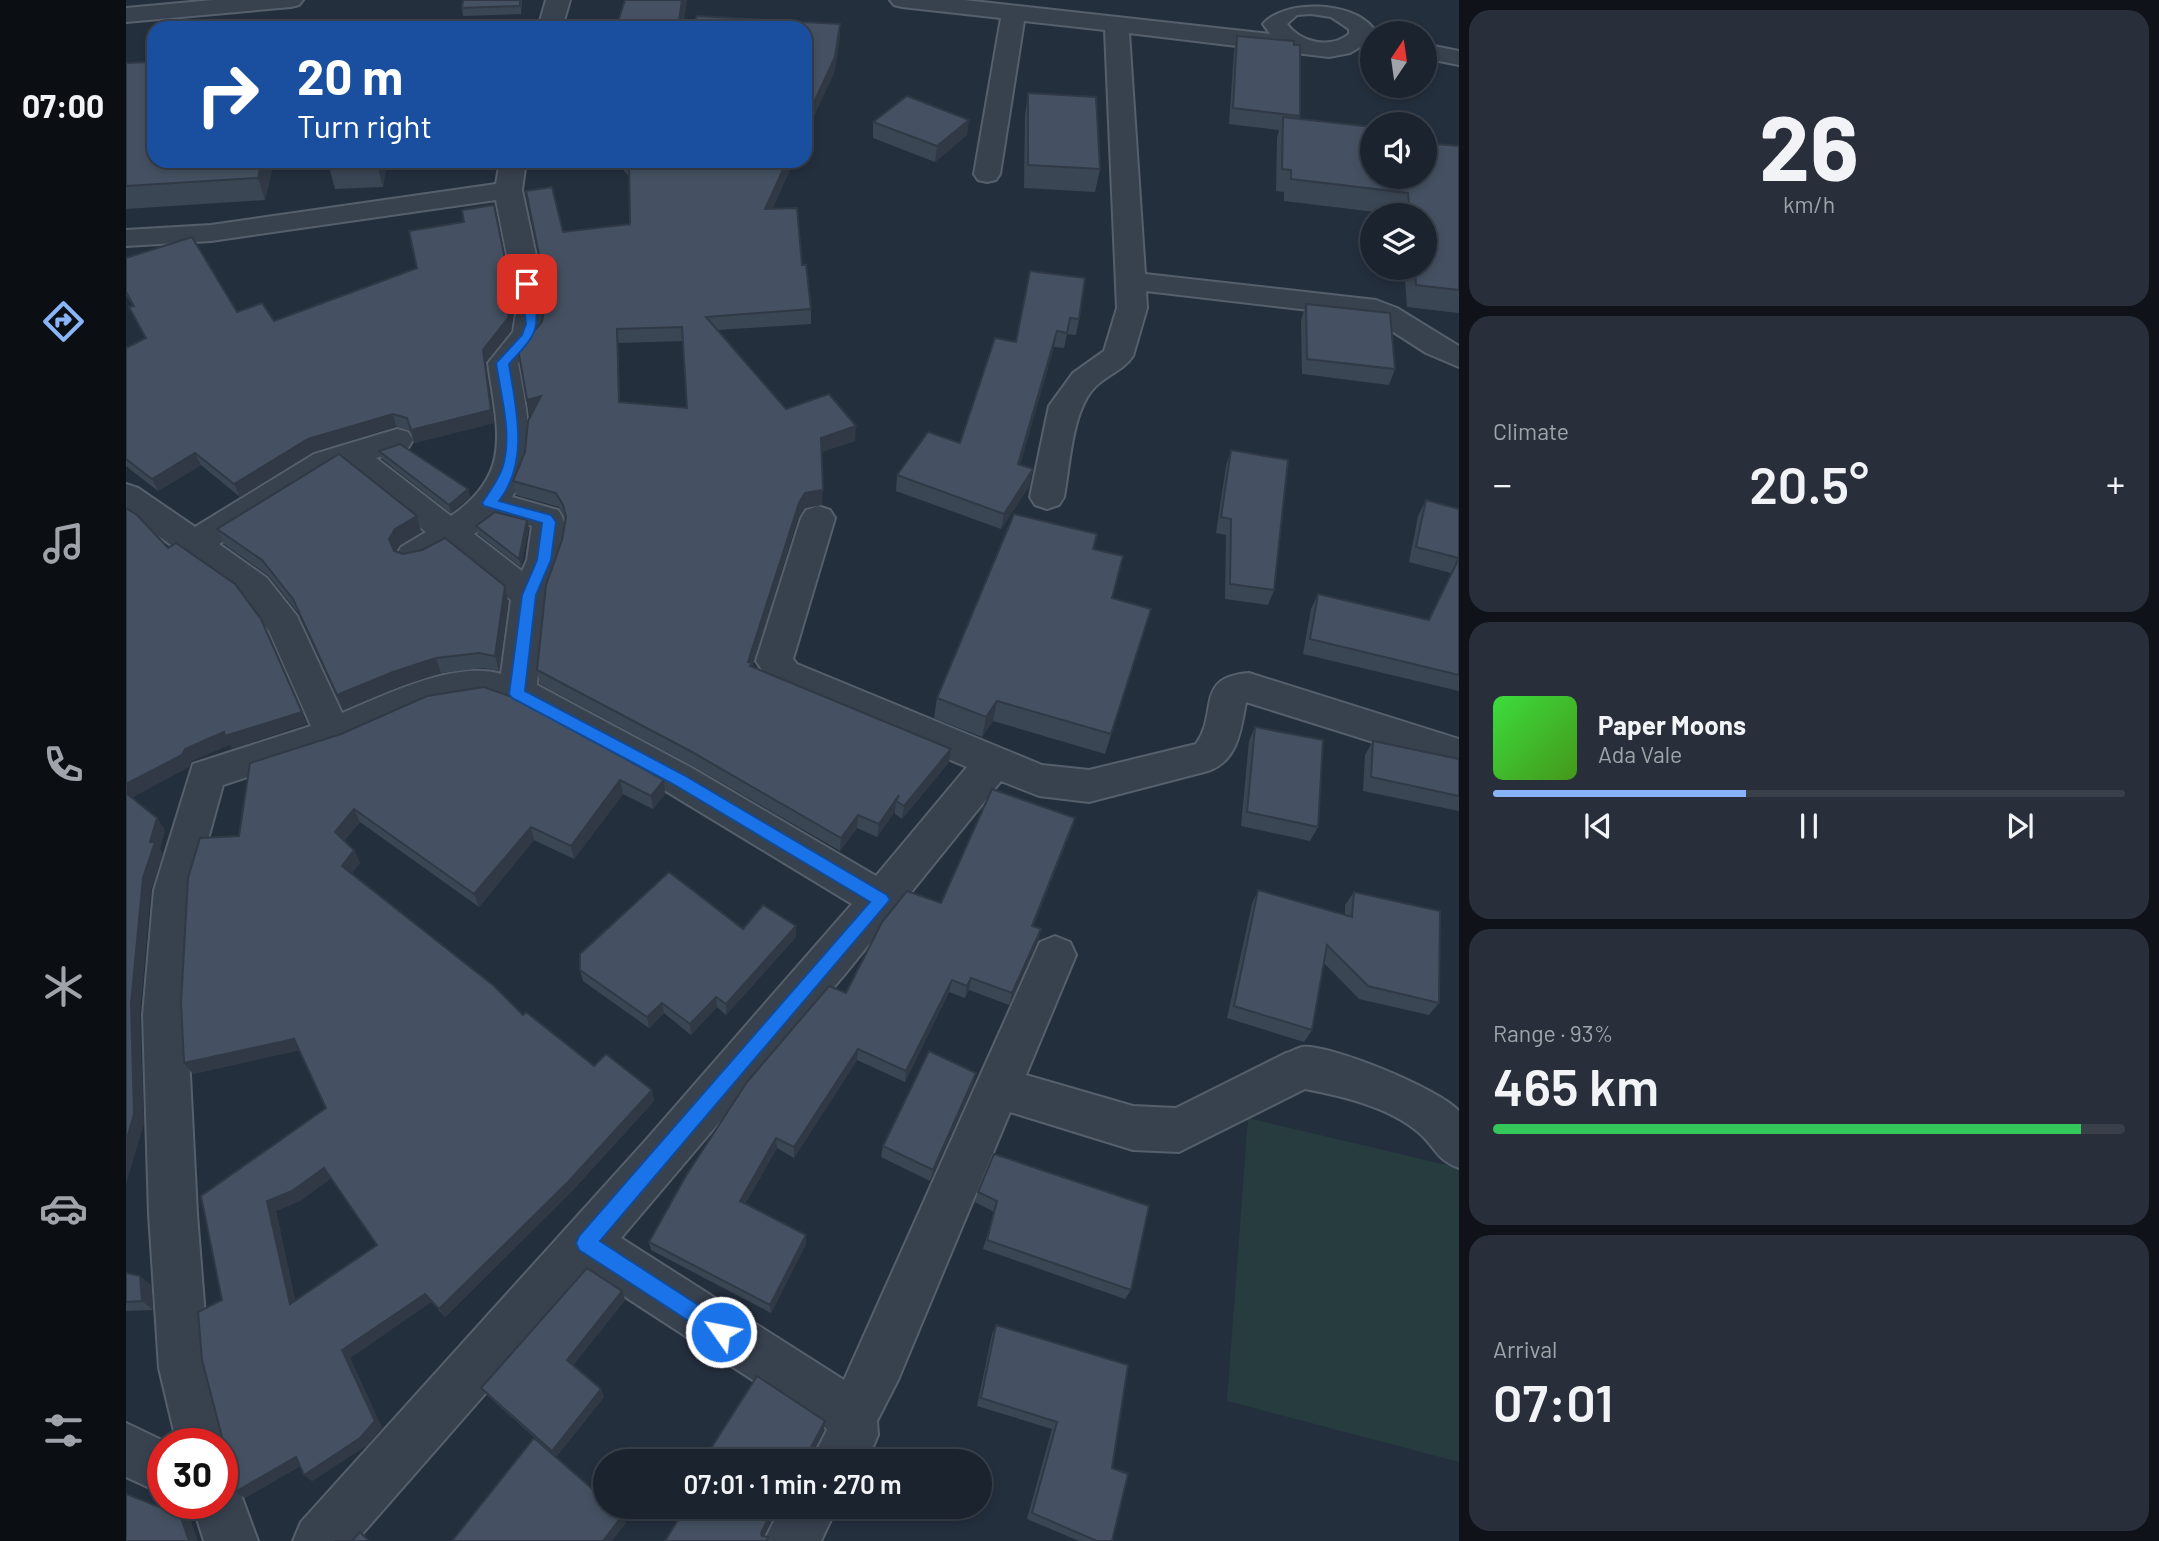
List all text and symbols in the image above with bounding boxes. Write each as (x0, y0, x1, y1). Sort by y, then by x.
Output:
north arrow (1360, 21, 1437, 98)
map controls (1360, 21, 1437, 280)
text: 20 m (297, 46, 403, 105)
icon: right (182, 49, 273, 140)
text: 07:00 (22, 86, 104, 124)
text: 26 (1759, 90, 1859, 199)
text: Turn right (297, 106, 432, 144)
button: sound (1360, 112, 1437, 189)
text: km/h (1783, 190, 1835, 218)
button: layers (1360, 203, 1437, 280)
pin (497, 254, 557, 314)
icon: arrive (508, 265, 546, 303)
icon: directions (39, 297, 88, 346)
text: Climate (1493, 417, 1569, 445)
text: 20.5° (1749, 452, 1869, 514)
text: − (1493, 460, 1512, 506)
text: + (2106, 460, 2125, 506)
icon: music (39, 519, 88, 568)
text: Paper Moons (1598, 709, 1746, 740)
icon: phone (39, 740, 88, 789)
text: Ada Vale (1598, 740, 1682, 768)
icon: previous (1579, 807, 1617, 845)
icon: pause (1790, 807, 1828, 845)
icon: next (2001, 807, 2039, 845)
icon: climate (39, 962, 88, 1011)
text: Range · 93% (1493, 1019, 1613, 1047)
text: 465 km (1493, 1054, 1659, 1116)
icon: car (39, 1184, 88, 1233)
position arrow (684, 1295, 758, 1369)
text: Arrival (1493, 1335, 1557, 1363)
text: 07:01 (1493, 1370, 1613, 1432)
icon: filters (39, 1406, 88, 1455)
speed limit sign: 30 (147, 1428, 238, 1519)
text: 07:01 · 1 min · 270 m (684, 1468, 901, 1499)

